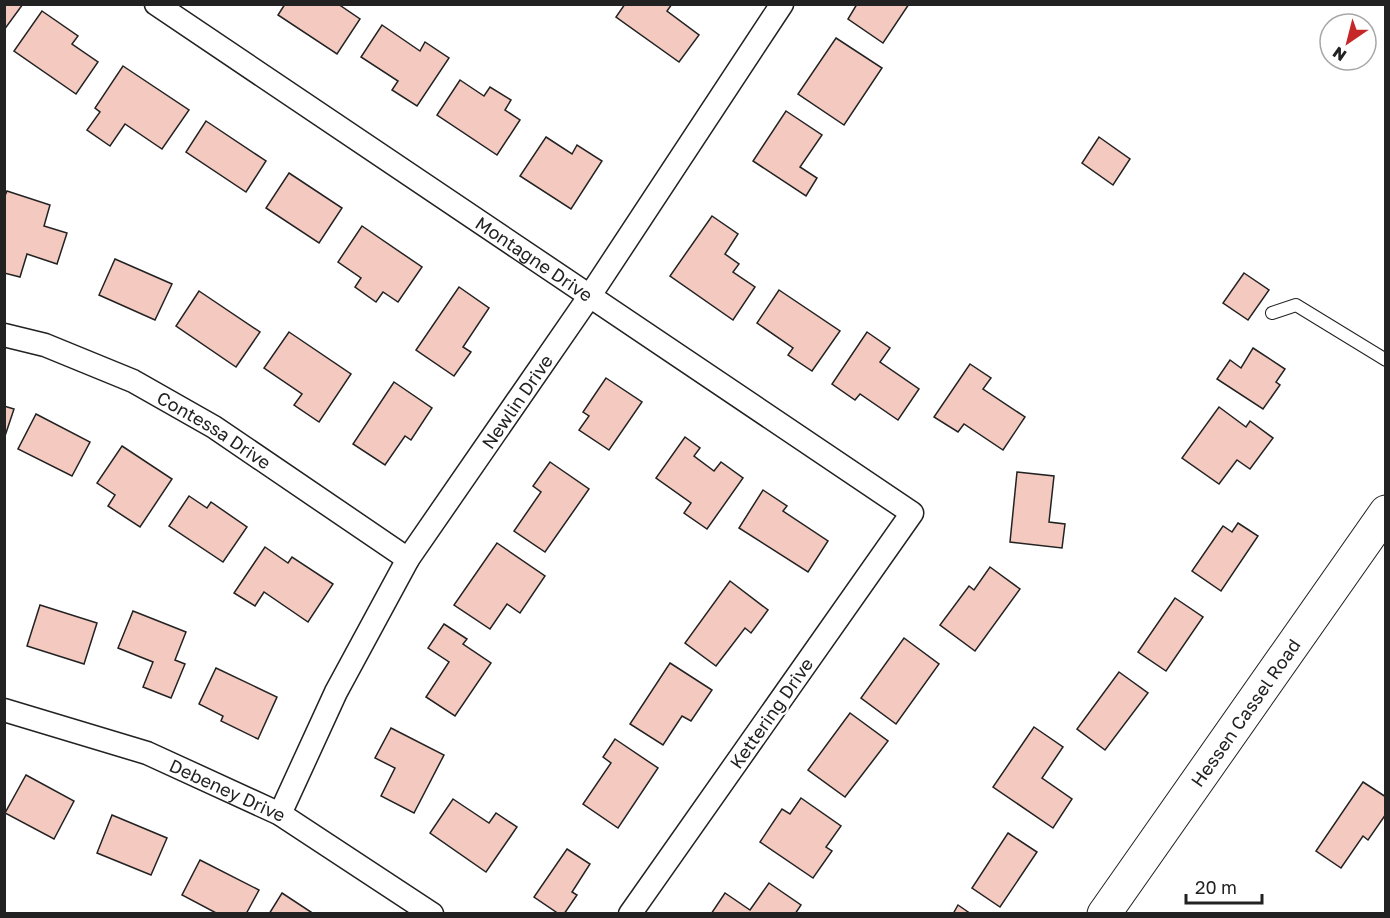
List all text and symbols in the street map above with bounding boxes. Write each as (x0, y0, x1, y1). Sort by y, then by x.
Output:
north arrow (1318, 12, 1378, 72)
text: N (1329, 43, 1350, 66)
street label: Montagne Drive (472, 211, 597, 306)
street label: Newlin Drive (477, 350, 557, 453)
street label: Contessa Drive (153, 386, 275, 474)
street label: Hessen Cassel Road (1186, 634, 1305, 791)
street label: Kettering Drive (725, 653, 817, 773)
street label: Debeney Drive (166, 754, 289, 826)
scale bar (1186, 867, 1262, 905)
text: 20 m (1195, 876, 1237, 898)

